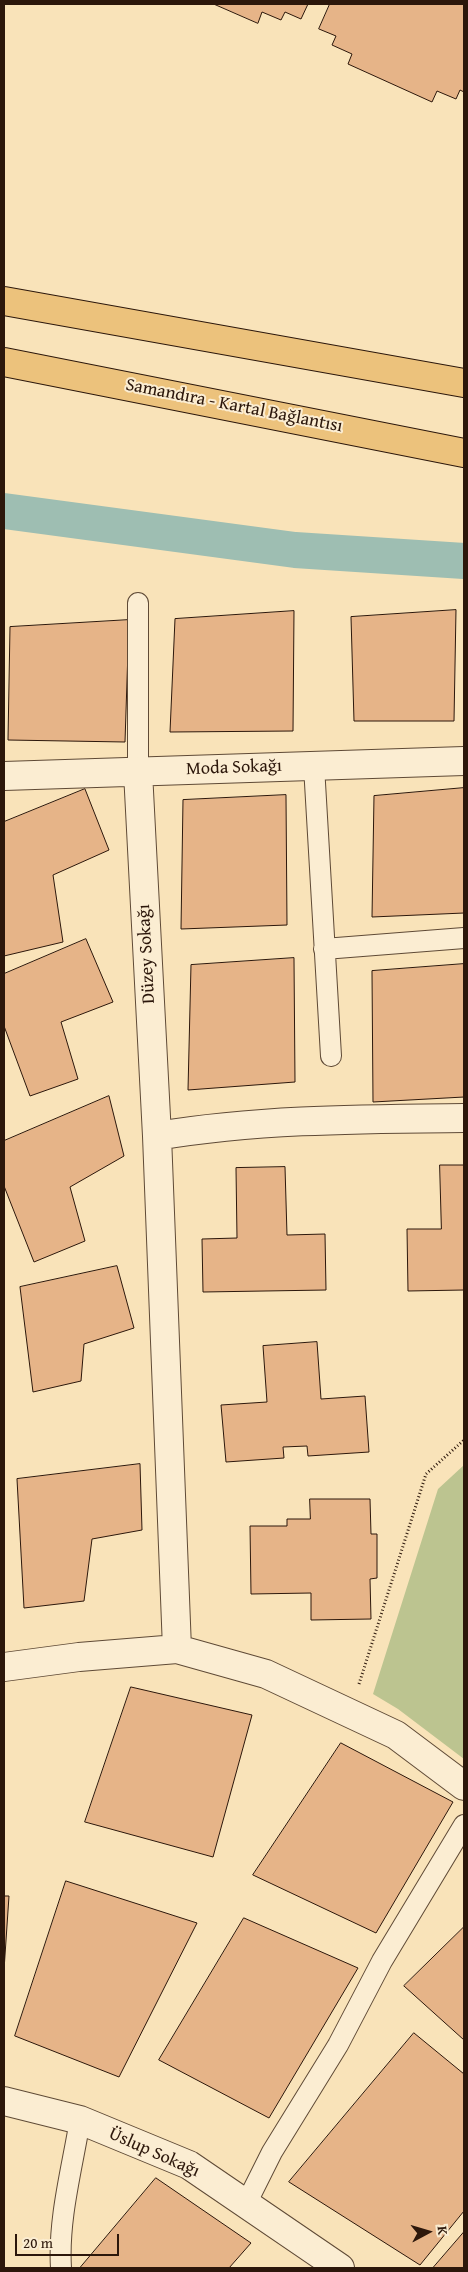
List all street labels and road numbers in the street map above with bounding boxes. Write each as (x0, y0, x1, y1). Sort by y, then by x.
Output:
street label: Samandıra - Kartal Bağlantısı (124, 374, 344, 438)
street label: Moda Sokağı (186, 756, 282, 780)
street label: Düzey Sokağı (134, 904, 160, 1004)
street label: Üslup Sokağı (105, 2123, 203, 2183)

